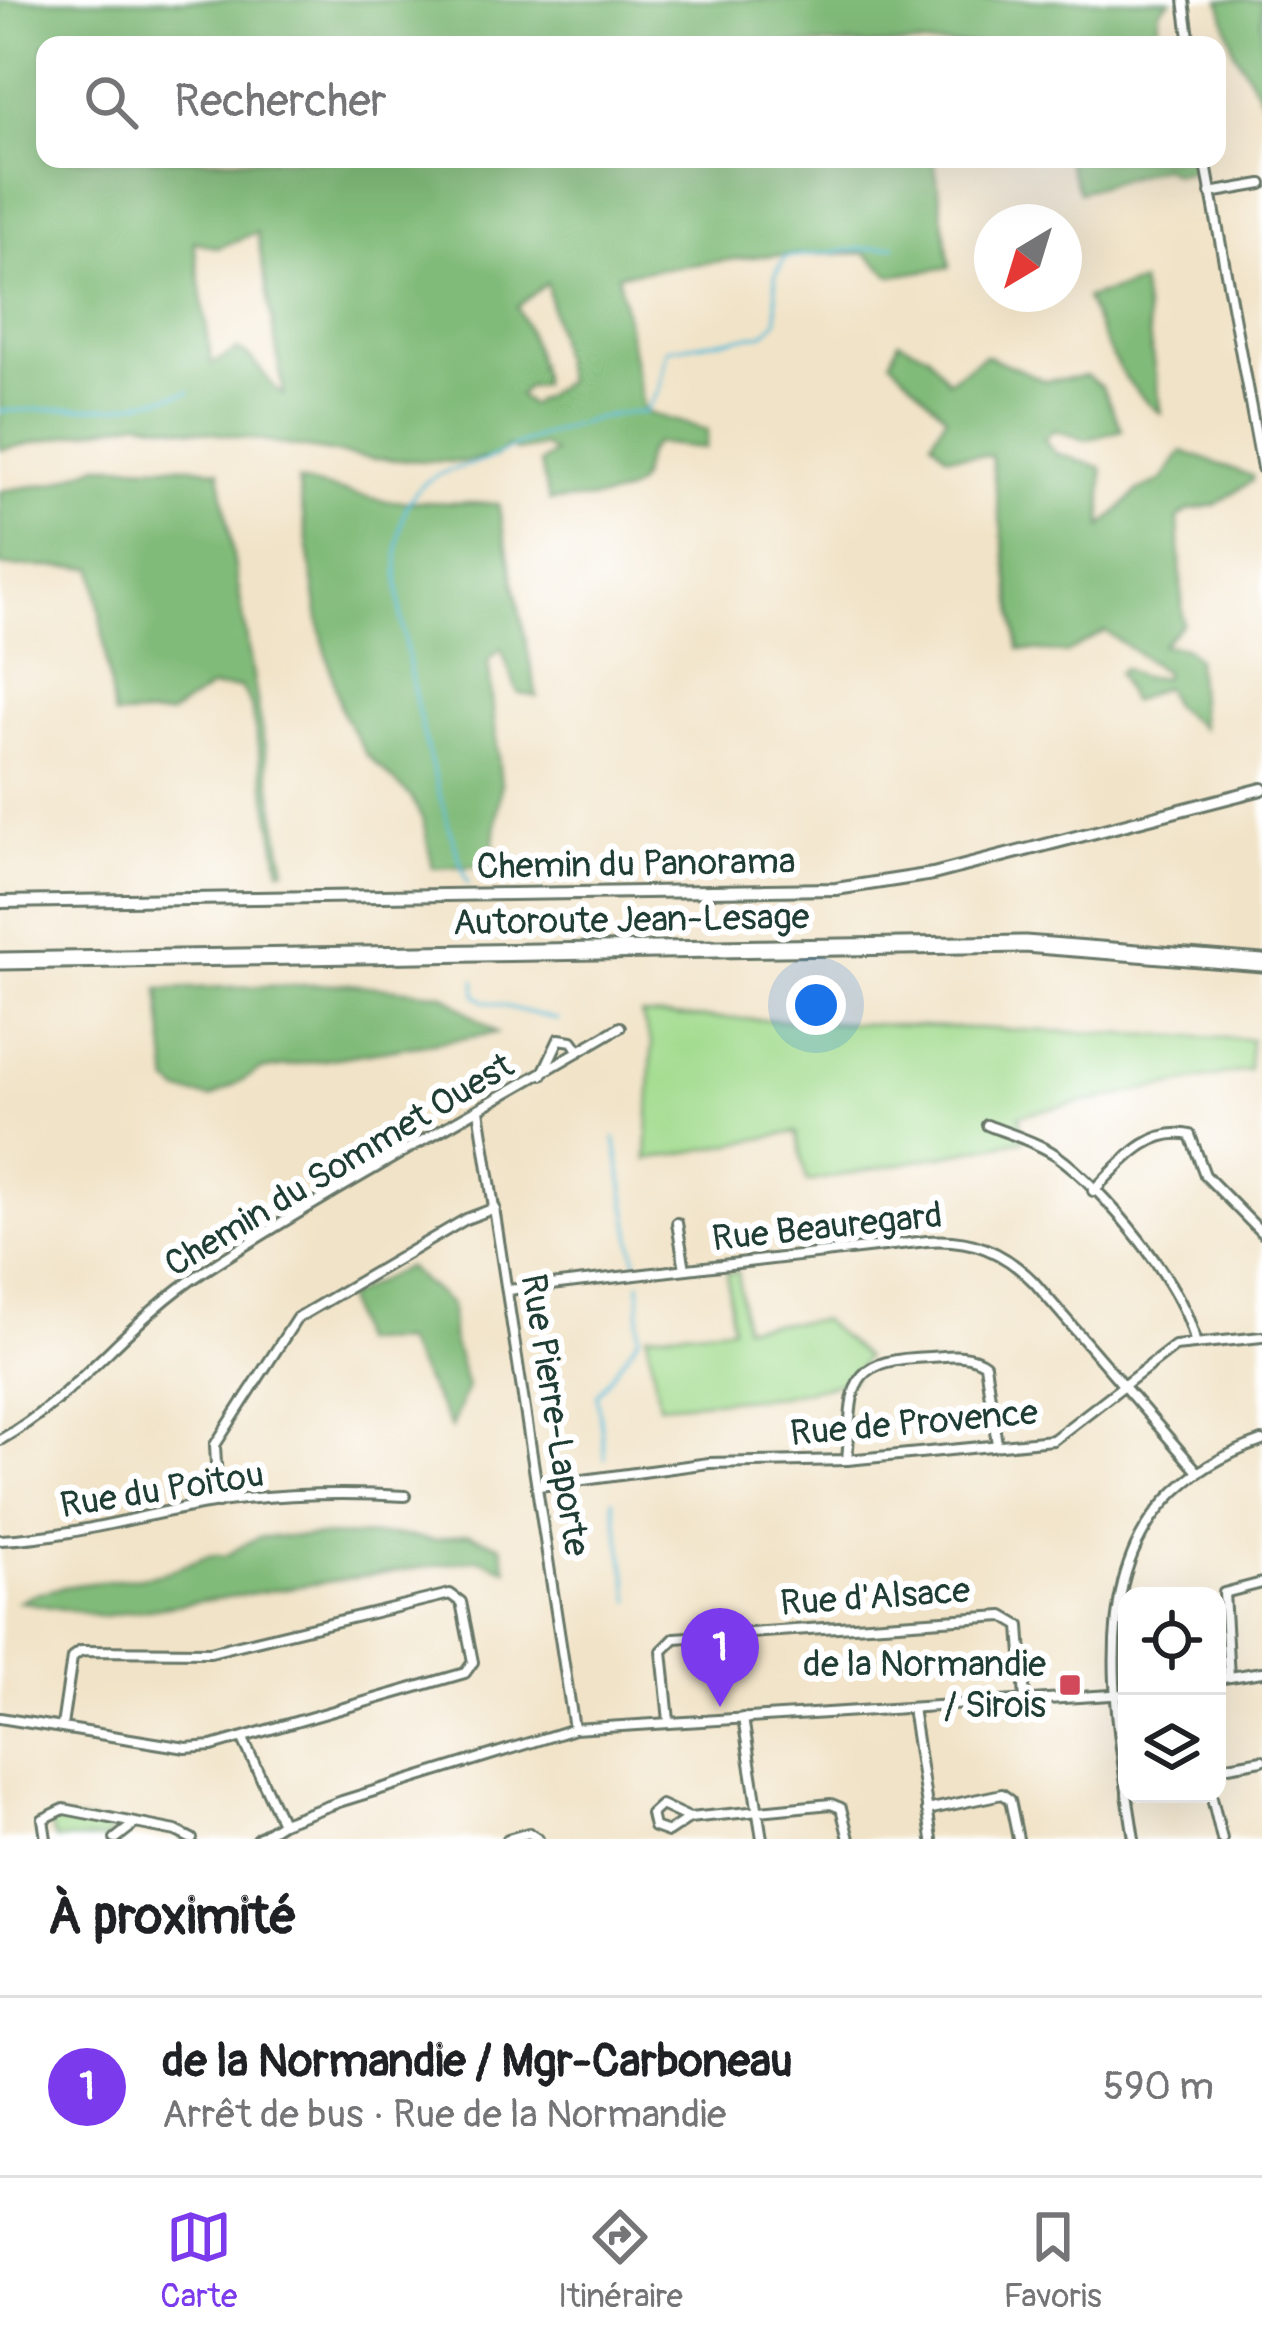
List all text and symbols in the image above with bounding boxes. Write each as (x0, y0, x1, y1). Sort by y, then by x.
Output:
search box (36, 36, 1226, 168)
icon: search (78, 69, 144, 135)
text: Rechercher (174, 74, 387, 130)
north arrow (974, 204, 1082, 312)
street label: Chemin du Panorama (476, 839, 796, 889)
street label: Autoroute Jean-Lesage (452, 894, 810, 946)
your location (786, 975, 846, 1035)
street label: Chemin du Sommet Ouest (156, 1043, 522, 1287)
street label: Rue Beauregard (710, 1193, 944, 1261)
street label: Rue Pierre-Laporte (510, 1271, 600, 1560)
street label: Rue de Provence (788, 1390, 1040, 1456)
street label: Rue du Poitou (57, 1452, 267, 1528)
street label: Rue d'Alsace (779, 1568, 972, 1626)
map controls (1118, 1587, 1226, 1803)
button: locate (1118, 1587, 1226, 1695)
pin: 1 (681, 1608, 759, 1707)
place label: de la Normandie / Sirois (803, 1642, 1046, 1728)
marker: de la Normandie / Sirois (1057, 1672, 1083, 1698)
button: layers (1118, 1695, 1226, 1803)
text: À proximité (48, 1885, 297, 1949)
text: de la Normandie / Mgr-Carboneau (162, 2034, 793, 2090)
text: 1 (79, 2062, 95, 2111)
text: 590 m (1103, 2062, 1214, 2111)
text: Arrêt de bus · Rue de la Normandie (162, 2090, 726, 2139)
tab: Carte (160, 2204, 237, 2317)
tab: Itinéraire (558, 2204, 683, 2317)
tab: Favoris (1003, 2204, 1102, 2317)

